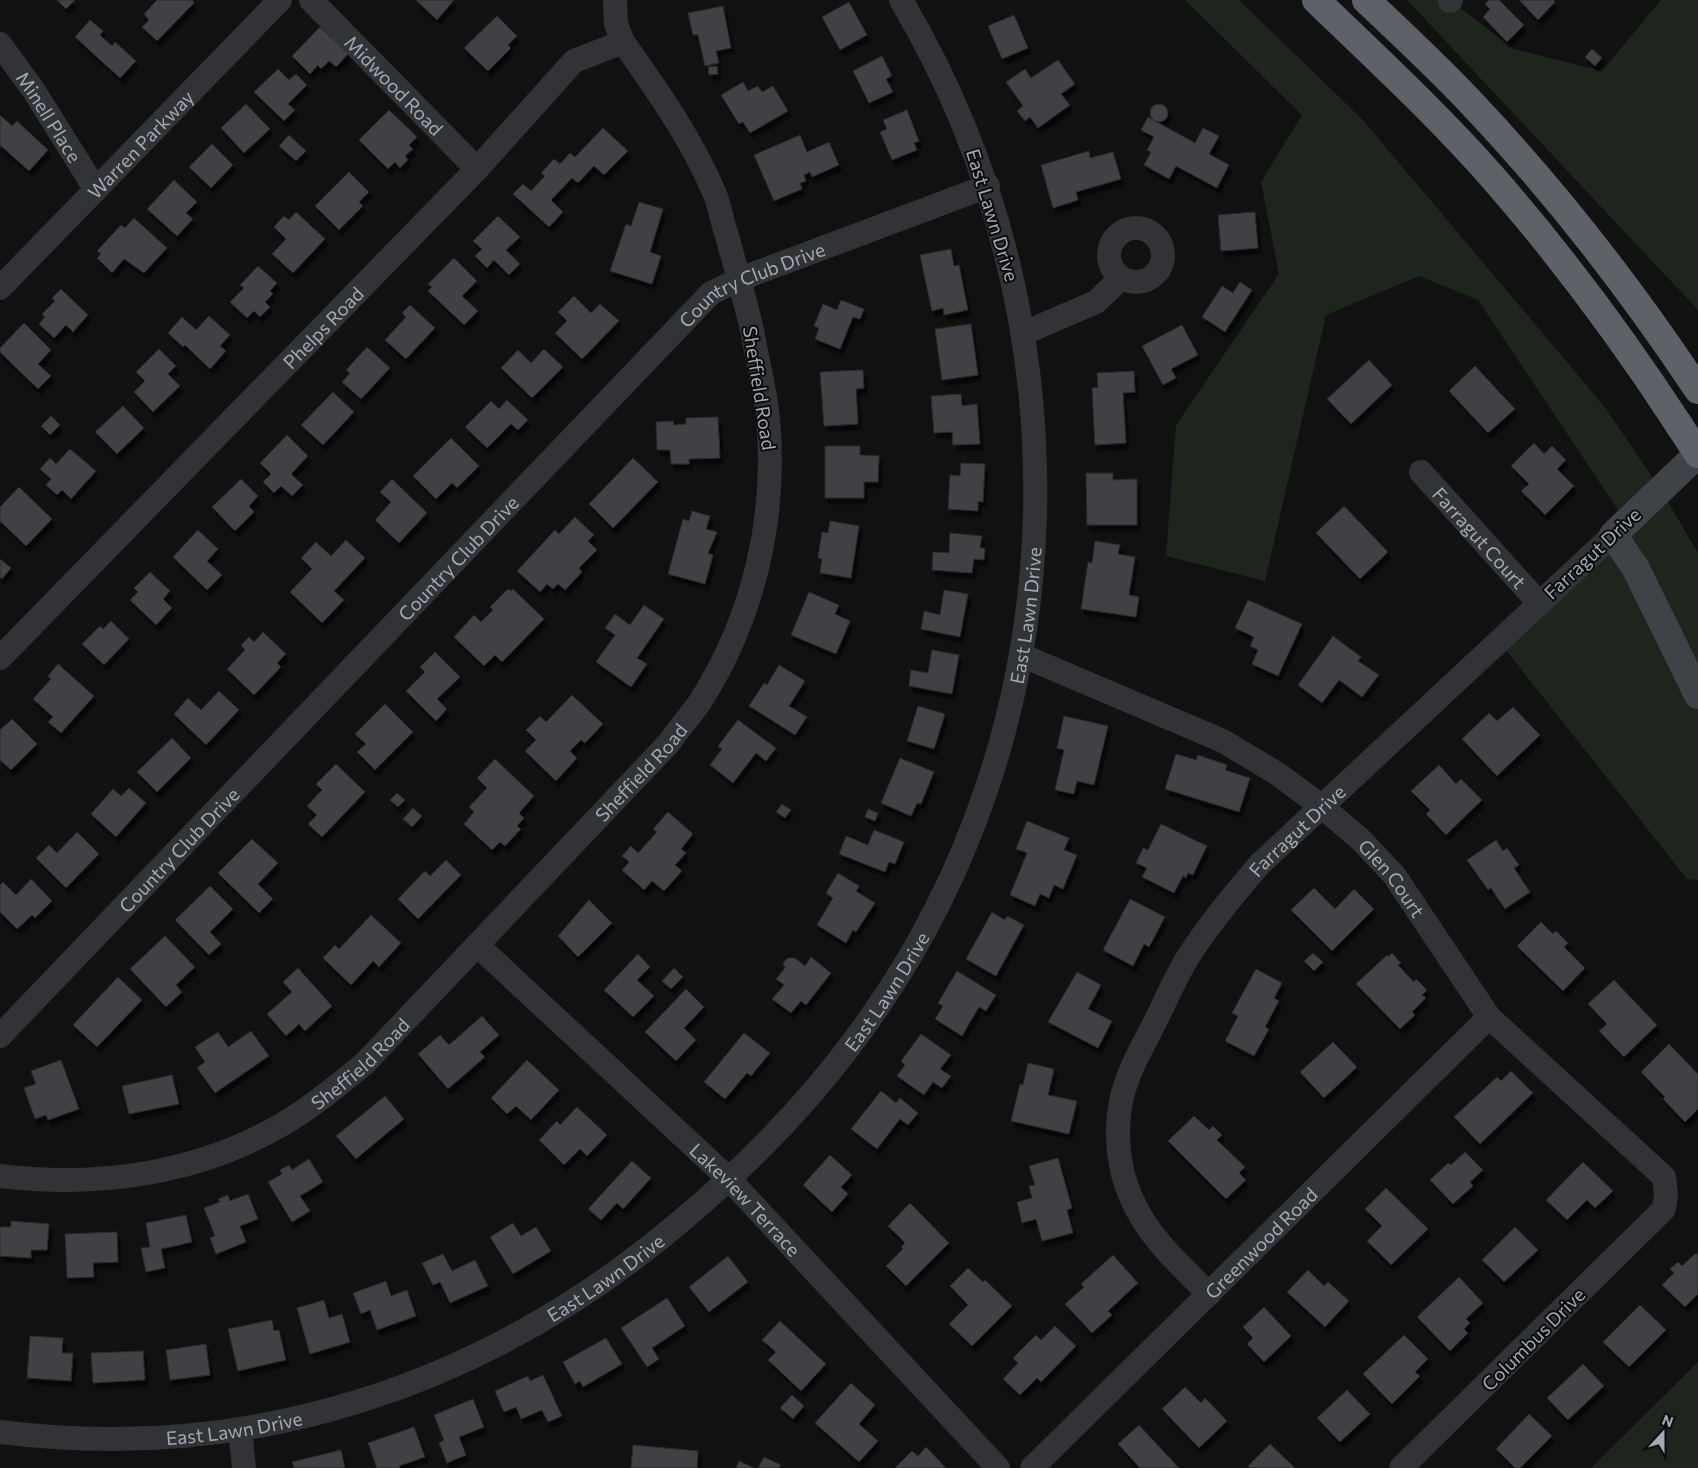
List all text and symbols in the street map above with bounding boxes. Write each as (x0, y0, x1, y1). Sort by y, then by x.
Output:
street label: Midwood Road (340, 30, 448, 140)
street label: Minell Place (12, 67, 87, 166)
street label: Warren Parkway (82, 85, 198, 203)
street label: East Lawn Drive (962, 146, 1024, 284)
street label: Country Club Drive (673, 237, 828, 332)
street label: Phelps Road (278, 282, 368, 373)
street label: Sheffield Road (739, 324, 781, 452)
street label: Farragut Court (1428, 482, 1531, 593)
street label: Country Club Drive (393, 490, 523, 625)
street label: Farragut Drive (1539, 502, 1645, 604)
street label: East Lawn Drive (1004, 546, 1045, 686)
street label: Sheffield Road (590, 718, 691, 826)
street label: Farragut Drive (1243, 779, 1349, 881)
street label: Country Club Drive (113, 782, 243, 917)
street label: Glen Court (1354, 834, 1430, 921)
street label: East Lawn Drive (839, 928, 933, 1055)
street label: Sheffield Road (306, 1013, 414, 1114)
street label: Lakeview Terrace (686, 1138, 806, 1260)
street label: Greenwood Road (1200, 1182, 1321, 1303)
street label: East Lawn Drive (543, 1229, 668, 1326)
street label: Columbus Drive (1477, 1283, 1589, 1395)
street label: East Lawn Drive (165, 1406, 304, 1449)
north arrow (1638, 1408, 1688, 1458)
text: N (1660, 1411, 1676, 1430)

